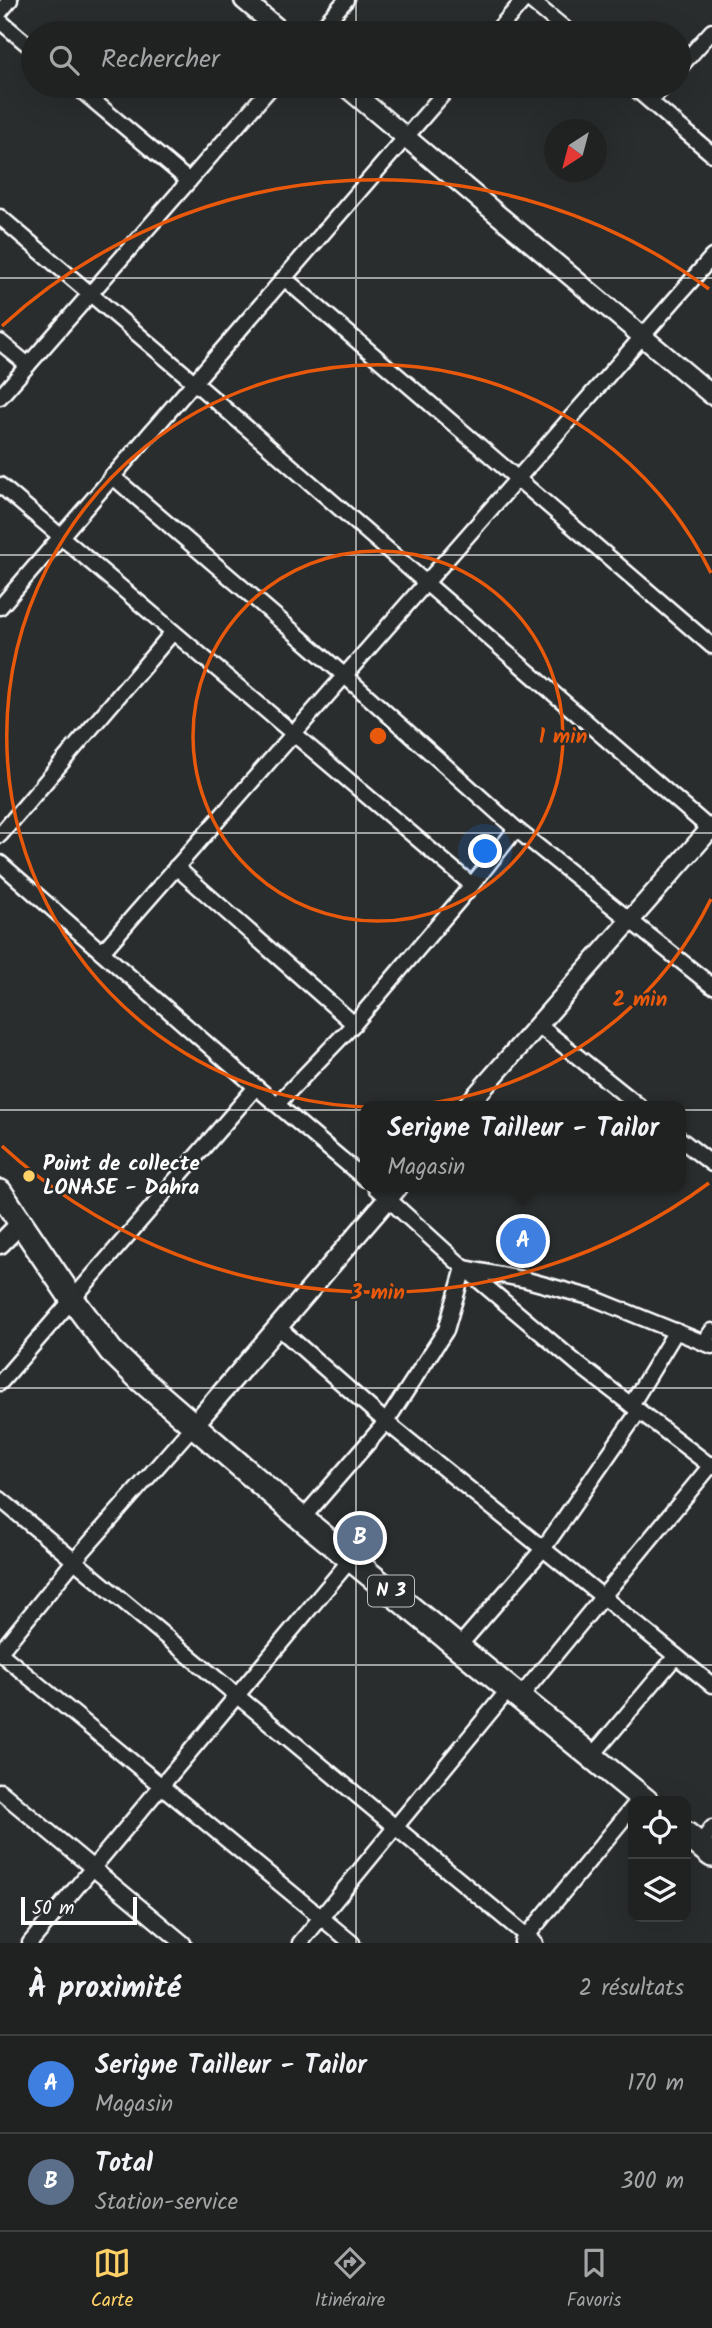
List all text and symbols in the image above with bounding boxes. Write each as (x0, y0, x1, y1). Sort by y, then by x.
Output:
search box (21, 21, 691, 98)
text: Rechercher (101, 39, 220, 81)
icon: search (45, 41, 83, 79)
north arrow (544, 119, 607, 182)
text: 1 min (539, 721, 587, 754)
centre of rings (366, 724, 390, 748)
your location (468, 834, 502, 868)
text: 2 min (613, 984, 667, 1017)
popup (360, 1101, 686, 1192)
text: Serigne Tailleur - Tailor (387, 1108, 659, 1150)
place label: Point de collecte LONASE - Dahra (43, 1148, 200, 1205)
text: Magasin (387, 1150, 465, 1186)
marker: Point de collecte LONASE - Dahra (21, 1168, 37, 1184)
pin: A (500, 1215, 546, 1267)
text: 3 min (350, 1277, 405, 1310)
pin: B (337, 1512, 383, 1564)
road number: N 3 (368, 1576, 414, 1606)
map controls (628, 1796, 691, 1922)
button: locate (628, 1796, 691, 1859)
button: layers (628, 1859, 691, 1922)
scale bar (21, 1894, 136, 1926)
text: 50 m (32, 1894, 74, 1924)
text: À proximité (28, 1965, 181, 2013)
text: 2 résultats (579, 1971, 684, 2007)
text: Serigne Tailleur - Tailor (95, 2045, 367, 2087)
text: A (44, 2066, 58, 2102)
text: 170 m (627, 2066, 684, 2102)
text: Magasin (95, 2087, 173, 2123)
text: Total (95, 2143, 153, 2185)
text: B (44, 2164, 58, 2200)
text: 300 m (620, 2164, 684, 2200)
text: Station-service (95, 2185, 238, 2221)
tab: Carte (91, 2244, 133, 2316)
tab: Itinéraire (315, 2244, 385, 2316)
tab: Favoris (567, 2244, 621, 2316)

